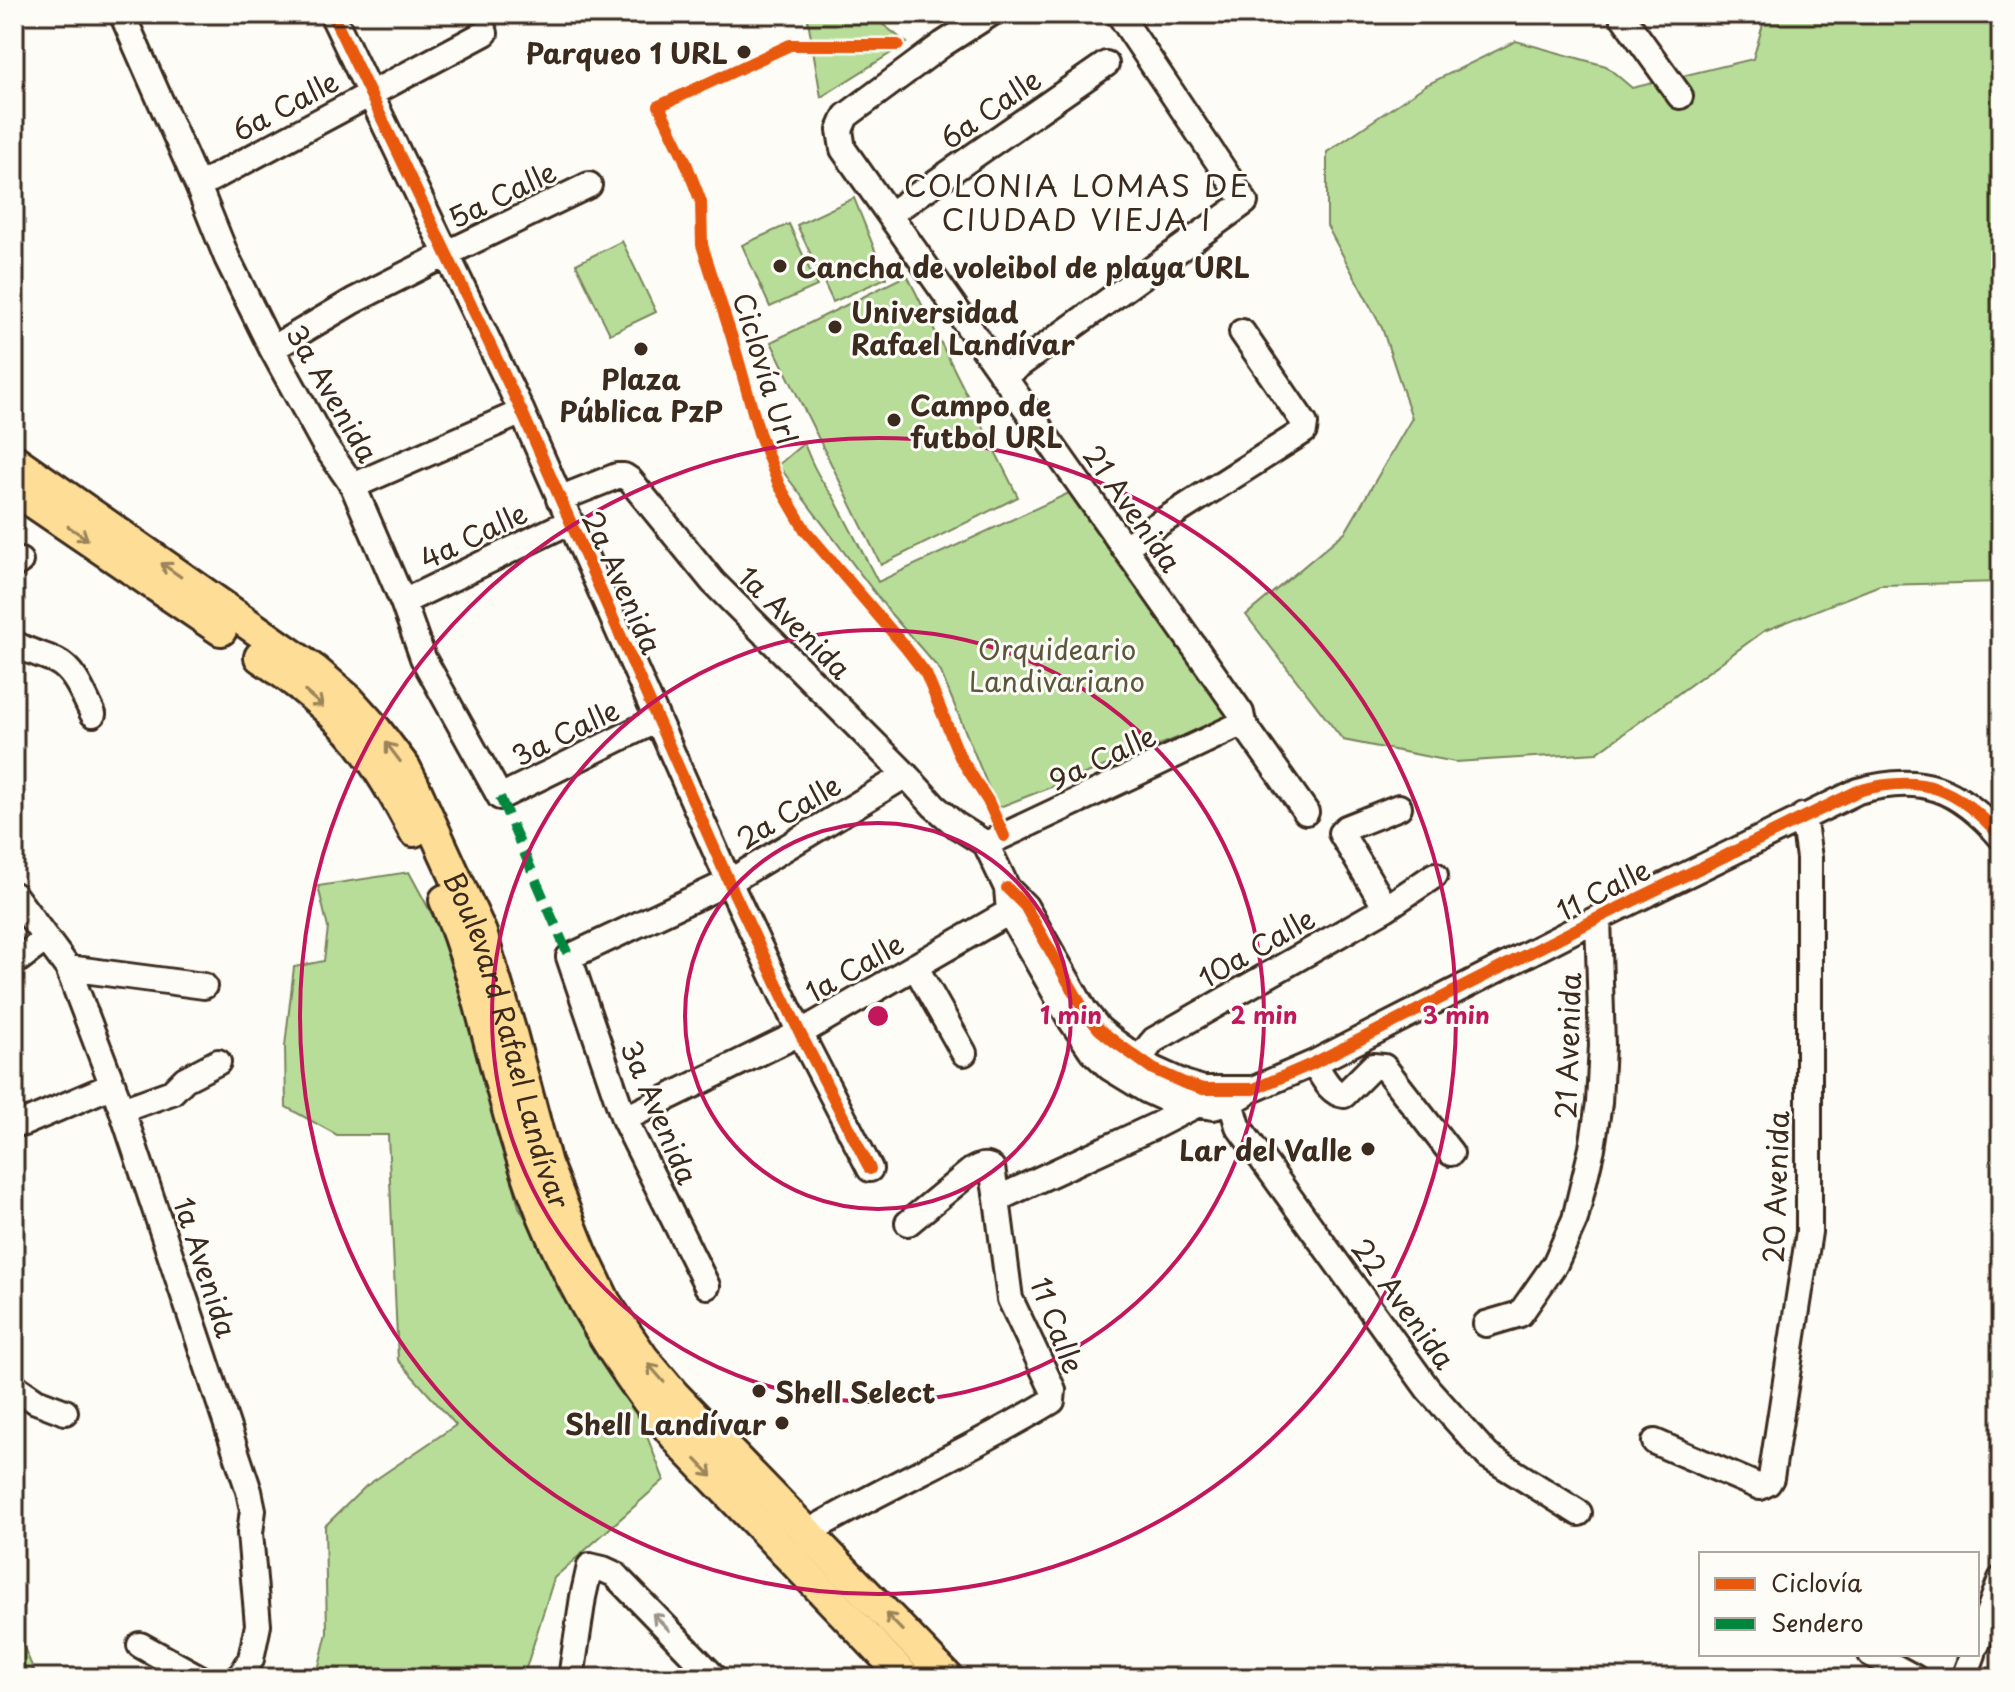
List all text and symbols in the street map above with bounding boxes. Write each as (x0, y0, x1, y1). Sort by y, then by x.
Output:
place label: Parqueo 1 URL (526, 31, 728, 74)
marker: Parqueo 1 URL (735, 43, 753, 61)
street label: 6a Calle (931, 58, 1049, 158)
street label: 6a Calle (224, 59, 346, 151)
street label: 5a Calle (441, 149, 563, 239)
district label: COLONIA LOMAS DE CIUDAD VIEJA I (904, 162, 1250, 241)
place label: Cancha de voleibol de playa URL (796, 245, 1250, 288)
marker: Cancha de voleibol de playa URL (771, 257, 789, 275)
street label: Ciclovía Url (723, 287, 809, 449)
place label: Universidad Rafael Landívar (851, 290, 1075, 365)
street label: 3a Avenida (276, 316, 390, 470)
marker: Universidad Rafael Landívar (826, 318, 844, 336)
marker: Plaza Pública PzP (632, 340, 650, 358)
place label: Plaza Pública PzP (559, 357, 723, 432)
place label: Campo de futbol URL (910, 383, 1063, 458)
marker: Campo de futbol URL (885, 411, 903, 429)
street label: 21 Avenida (1073, 436, 1193, 581)
street label: 4a Calle (412, 491, 534, 579)
street label: 2a Avenida (572, 503, 674, 661)
one-way arrow (67, 525, 89, 541)
street label: 1a Avenida (728, 555, 862, 689)
one-way arrow (161, 562, 183, 578)
park label: Orquideario Landivariano (969, 627, 1145, 702)
street label: 3a Calle (504, 688, 626, 776)
one-way arrow (303, 689, 323, 707)
street label: 9a Calle (1041, 713, 1163, 801)
one-way arrow (384, 742, 401, 763)
street label: 2a Calle (727, 763, 849, 859)
street label: 11 Calle (1549, 847, 1657, 931)
street label: Boulevard Rafael Landívar (434, 864, 583, 1215)
street label: 10a Calle (1190, 896, 1322, 998)
street label: 1a Calle (797, 922, 911, 1012)
street label: 21 Avenida (1543, 971, 1591, 1120)
text: 1 min (1040, 996, 1102, 1032)
text: 2 min (1230, 996, 1298, 1032)
text: 3 min (1422, 996, 1490, 1032)
centre of rings (864, 1002, 892, 1030)
street label: 3a Avenida (610, 1033, 710, 1191)
street label: 20 Avenida (1751, 1110, 1799, 1264)
place label: Lar del Valle (1179, 1128, 1352, 1171)
marker: Lar del Valle (1359, 1140, 1377, 1158)
street label: 1a Avenida (163, 1191, 249, 1343)
street label: 22 Avenida (1342, 1228, 1467, 1378)
street label: 11 Calle (1020, 1271, 1096, 1379)
one-way arrow (647, 1364, 665, 1384)
place label: Shell Select (775, 1370, 935, 1413)
marker: Shell Select (750, 1382, 768, 1400)
place label: Shell Landívar (565, 1402, 767, 1445)
marker: Shell Landívar (773, 1414, 791, 1432)
one-way arrow (694, 1458, 713, 1477)
legend (1699, 1552, 1979, 1656)
text: Ciclovía (1771, 1564, 1862, 1600)
text: Sendero (1771, 1604, 1863, 1640)
one-way arrow (652, 1613, 671, 1632)
one-way arrow (885, 1613, 904, 1632)

